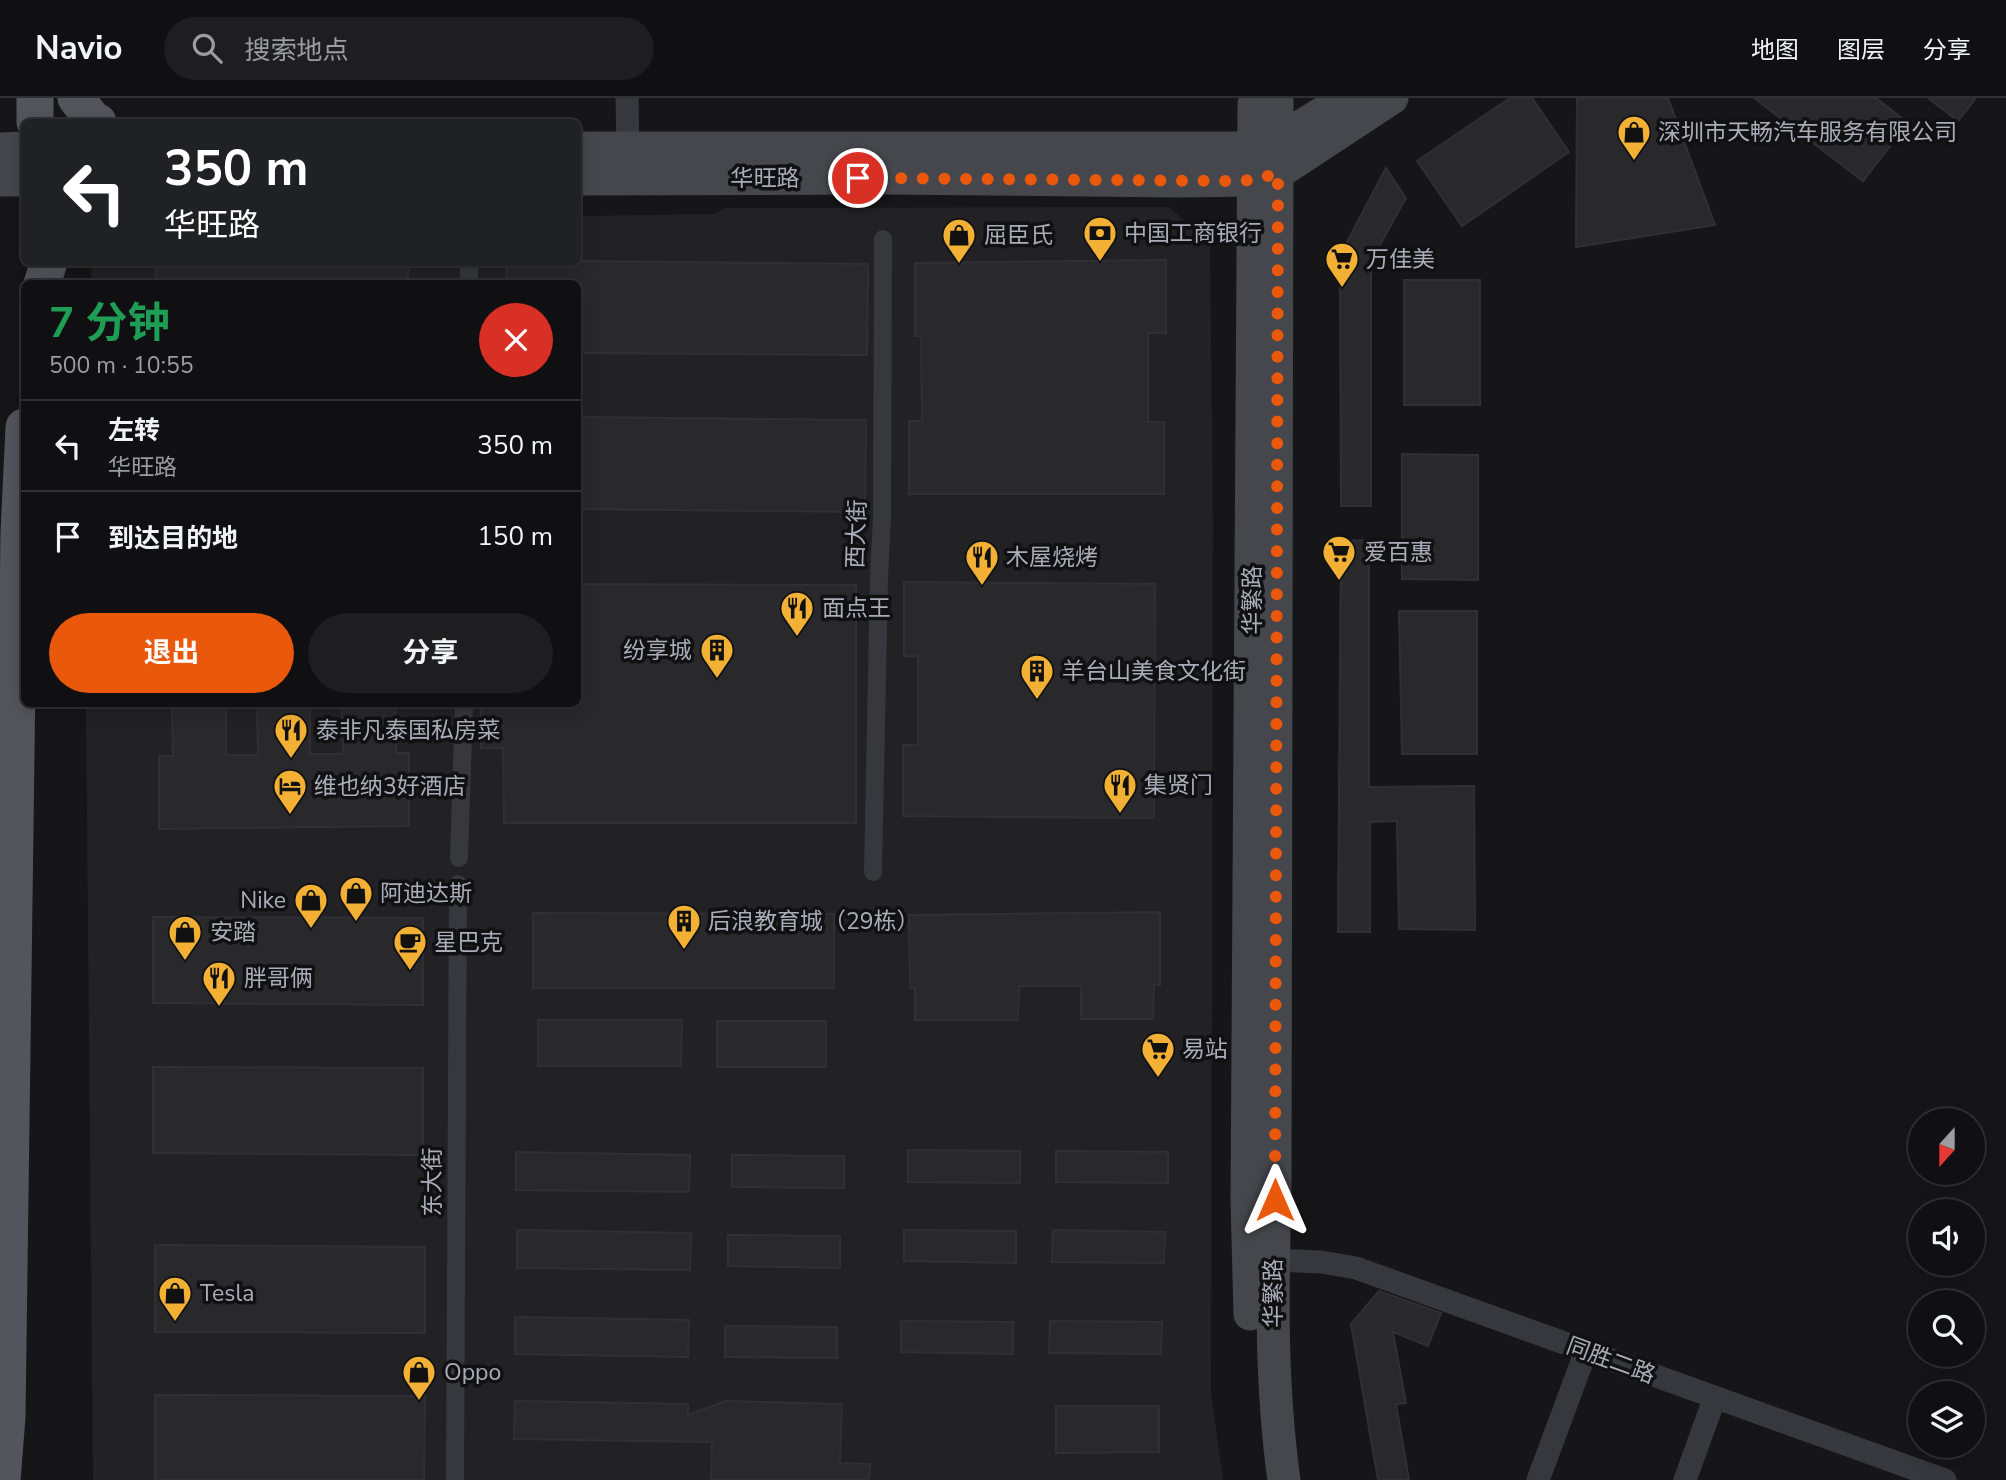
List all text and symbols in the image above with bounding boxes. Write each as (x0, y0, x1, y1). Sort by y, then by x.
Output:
search box (164, 17, 654, 80)
text: Navio (35, 26, 122, 71)
icon: search (188, 29, 226, 67)
text: 搜索地点 (244, 33, 348, 68)
text: 地图 (1751, 34, 1799, 66)
text: 图层 (1837, 34, 1885, 66)
text: 分享 (1923, 34, 1971, 66)
shop icon: 深圳市天畅汽车服务有限公司 (1615, 113, 1653, 162)
place label: 深圳市天畅汽车服务有限公司 (1658, 117, 1957, 148)
text: 350 m (164, 135, 308, 202)
icon: left (49, 147, 140, 238)
pin (828, 148, 888, 208)
icon: arrive (839, 159, 877, 197)
street label: 华旺路 (731, 163, 800, 194)
text: 华旺路 (164, 204, 260, 247)
bank icon: 中国工商银行 (1081, 214, 1119, 263)
shop icon: 屈臣氏 (940, 216, 978, 265)
place label: 中国工商银行 (1124, 218, 1262, 249)
place label: 屈臣氏 (984, 220, 1053, 251)
supermarket icon: 万佳美 (1323, 240, 1361, 289)
place label: 万佳美 (1366, 244, 1435, 275)
text: 7 分钟 (49, 295, 170, 352)
button: close (479, 303, 553, 377)
text: 500 m · 10:55 (49, 350, 194, 381)
text: 左转 (108, 413, 160, 448)
icon: left (49, 427, 87, 465)
text: 350 m (477, 428, 553, 463)
text: 华旺路 (108, 452, 177, 483)
street label: 西大街 (840, 499, 873, 569)
icon: arrive (49, 518, 87, 556)
text: 150 m (477, 519, 553, 554)
text: 到达目的地 (108, 521, 238, 556)
supermarket icon: 爱百惠 (1320, 533, 1358, 582)
place label: 爱百惠 (1364, 537, 1433, 568)
restaurant icon: 木屋烧烤 (963, 538, 1001, 587)
place label: 木屋烧烤 (1006, 542, 1098, 573)
street label: 华繁路 (1237, 566, 1268, 635)
restaurant icon: 面点王 (778, 589, 816, 638)
place label: 面点王 (822, 593, 891, 624)
button: 退出 (49, 613, 294, 693)
button: 分享 (308, 613, 553, 693)
building icon: 纷享城 (698, 631, 736, 680)
place label: 纷享城 (623, 635, 692, 666)
building icon: 羊台山美食文化街 (1018, 652, 1056, 701)
place label: 羊台山美食文化街 (1062, 656, 1246, 687)
restaurant icon: 泰非凡泰国私房菜 (272, 711, 310, 760)
place label: 泰非凡泰国私房菜 (316, 715, 500, 746)
restaurant icon: 集贤门 (1101, 766, 1139, 815)
hotel icon: 维也纳3好酒店 (271, 767, 309, 816)
place label: 集贤门 (1144, 770, 1213, 801)
place label: 维也纳3好酒店 (314, 771, 466, 802)
shop icon: 阿迪达斯 (337, 874, 375, 923)
place label: 阿迪达斯 (380, 878, 472, 909)
shop icon: Nike (292, 881, 330, 930)
place label: Nike (240, 885, 286, 916)
building icon: 后浪教育城（29栋） (665, 902, 703, 951)
place label: 后浪教育城（29栋） (708, 906, 920, 937)
shop icon: 安踏 (166, 913, 204, 962)
place label: 安踏 (210, 917, 256, 948)
cafe icon: 星巴克 (391, 923, 429, 972)
place label: 星巴克 (434, 927, 503, 958)
restaurant icon: 胖哥俩 (200, 959, 238, 1008)
place label: 胖哥俩 (244, 963, 313, 994)
supermarket icon: 易站 (1139, 1030, 1177, 1079)
place label: 易站 (1182, 1034, 1228, 1065)
north arrow (1908, 1108, 1984, 1185)
map controls (1908, 1108, 1985, 1458)
street label: 东大街 (417, 1148, 448, 1217)
position arrow (1238, 1163, 1312, 1237)
button: sound (1908, 1199, 1985, 1276)
street label: 华繁路 (1258, 1259, 1289, 1328)
shop icon: Tesla (156, 1274, 194, 1323)
place label: Tesla (200, 1278, 254, 1309)
button: search (1908, 1290, 1985, 1367)
street label: 同胜二路 (1562, 1330, 1659, 1391)
shop icon: Oppo (400, 1353, 438, 1402)
place label: Oppo (444, 1357, 501, 1388)
button: layers (1908, 1381, 1985, 1458)

